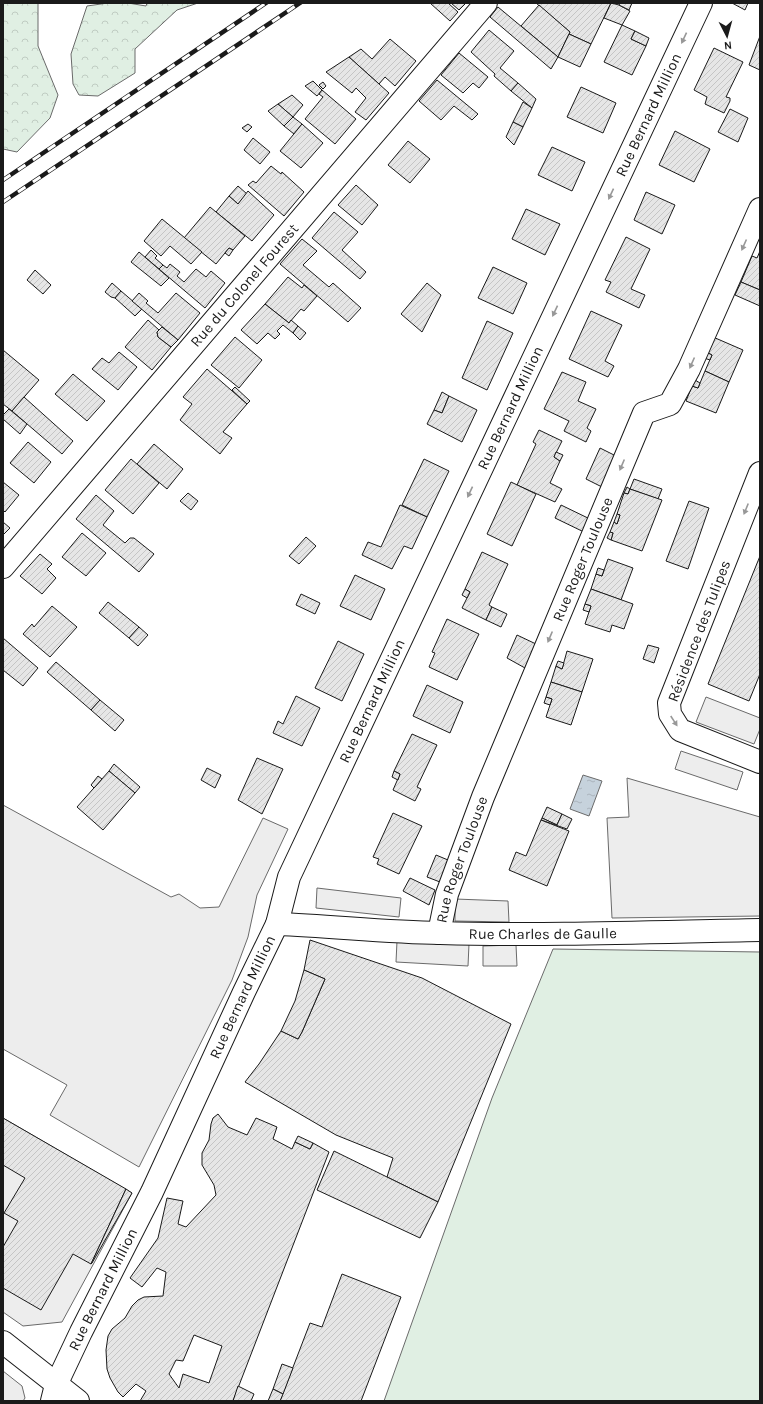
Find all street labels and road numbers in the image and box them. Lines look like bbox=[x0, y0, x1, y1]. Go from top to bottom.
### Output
street label: Rue Bernard Million bbox=[611, 50, 685, 179]
street label: Rue du Colonel Fourest bbox=[186, 220, 302, 351]
street label: Rue Bernard Million bbox=[473, 343, 547, 473]
street label: Rue Roger Toulouse bbox=[549, 495, 617, 624]
street label: Résidence des Tulipes bbox=[664, 558, 734, 704]
street label: Rue Bernard Million bbox=[335, 636, 409, 766]
street label: Rue Roger Toulouse bbox=[432, 794, 491, 924]
street label: Rue Charles de Gaulle bbox=[468, 924, 617, 943]
street label: Rue Bernard Million bbox=[206, 932, 279, 1062]
street label: Rue Bernard Million bbox=[65, 1225, 141, 1353]

